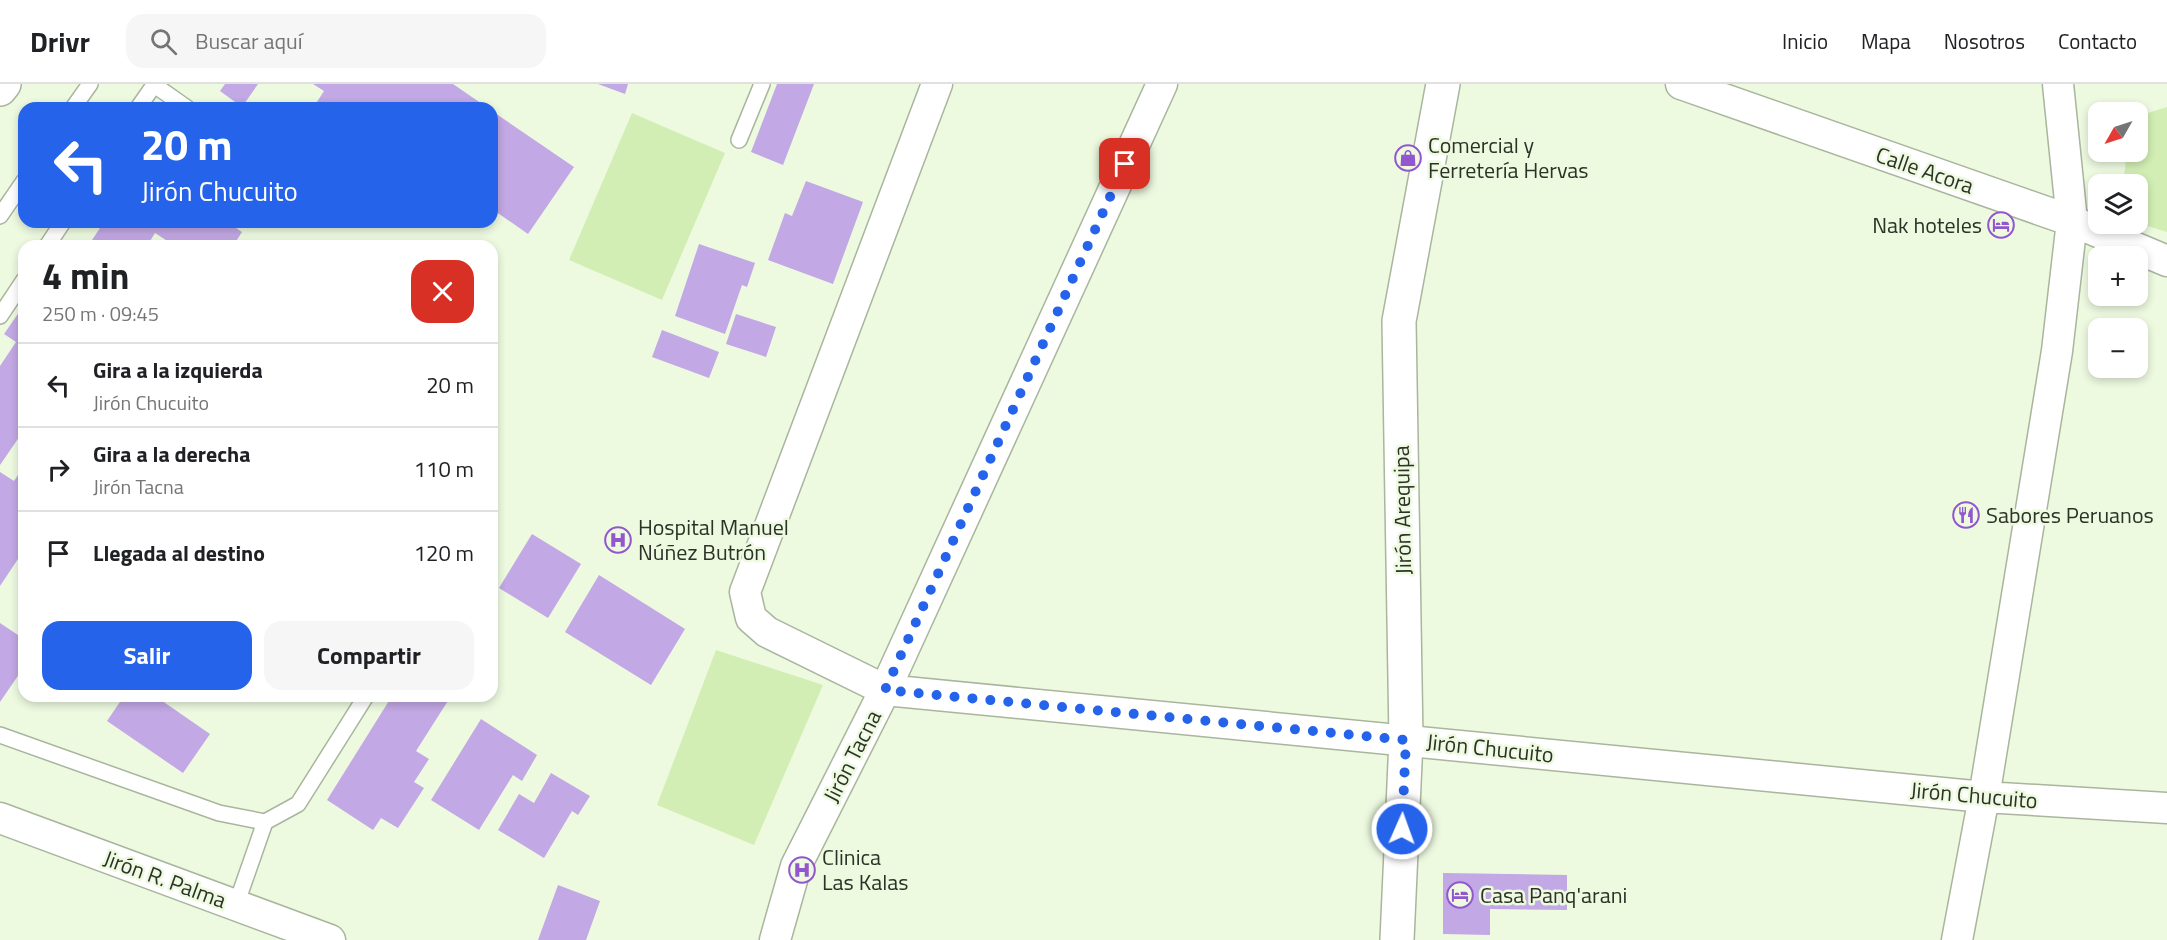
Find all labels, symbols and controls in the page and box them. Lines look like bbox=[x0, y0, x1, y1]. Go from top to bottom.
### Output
search box bbox=[126, 14, 546, 68]
text: Drivr bbox=[30, 20, 90, 63]
text: Buscar aquí bbox=[195, 24, 303, 58]
icon: search bbox=[147, 25, 180, 58]
text: Inicio bbox=[1782, 25, 1828, 57]
text: Mapa bbox=[1861, 25, 1911, 57]
text: Nosotros bbox=[1944, 25, 2025, 57]
text: Contacto bbox=[2058, 25, 2137, 57]
north arrow bbox=[2088, 102, 2148, 162]
map controls bbox=[2088, 102, 2148, 378]
text: 20 m bbox=[141, 112, 233, 176]
icon: left bbox=[42, 126, 120, 204]
place label: Comercial y Ferretería Hervas bbox=[1428, 128, 1589, 187]
street label: Calle Acora bbox=[1871, 137, 1979, 203]
pin bbox=[1099, 138, 1150, 189]
shop icon: Comercial y Ferretería Hervas bbox=[1393, 143, 1423, 173]
icon: arrive bbox=[1108, 147, 1141, 180]
text: Jirón Chucuito bbox=[141, 170, 298, 211]
button: layers bbox=[2088, 174, 2148, 234]
place label: Nak hoteles bbox=[1872, 208, 1982, 242]
hotel icon: Nak hoteles bbox=[1986, 210, 2016, 240]
button: + bbox=[2088, 246, 2148, 306]
text: 4 min bbox=[42, 248, 129, 303]
button: close bbox=[411, 260, 474, 323]
text: 250 m · 09:45 bbox=[42, 298, 159, 329]
button: − bbox=[2088, 318, 2148, 378]
text: Gira a la izquierda bbox=[93, 353, 263, 387]
text: 20 m bbox=[426, 368, 474, 402]
icon: left bbox=[42, 369, 75, 402]
text: Jirón Chucuito bbox=[93, 387, 209, 418]
text: Gira a la derecha bbox=[93, 437, 250, 471]
street label: Jirón Arequipa bbox=[1384, 445, 1420, 575]
text: 110 m bbox=[414, 452, 474, 486]
icon: right bbox=[42, 453, 75, 486]
text: Jirón Tacna bbox=[93, 471, 184, 502]
place label: Sabores Peruanos bbox=[1986, 498, 2154, 532]
restaurant icon: Sabores Peruanos bbox=[1951, 500, 1981, 530]
place label: Hospital Manuel Núñez Butrón bbox=[638, 510, 789, 569]
hospital icon: Hospital Manuel Núñez Butrón bbox=[603, 525, 633, 555]
text: Llegada al destino bbox=[93, 536, 265, 570]
text: 120 m bbox=[414, 536, 474, 570]
icon: arrive bbox=[42, 537, 75, 570]
button: Salir bbox=[42, 621, 252, 690]
button: Compartir bbox=[264, 621, 474, 690]
street label: Jirón Tacna bbox=[814, 704, 890, 808]
street label: Jirón Chucuito bbox=[1425, 724, 1555, 772]
street label: Jirón Chucuito bbox=[1909, 772, 2039, 818]
position arrow bbox=[1370, 797, 1434, 861]
place label: Clinica Las Kalas bbox=[822, 840, 909, 899]
street label: Jirón R. Palma bbox=[99, 841, 231, 917]
hospital icon: Clinica Las Kalas bbox=[787, 855, 817, 885]
place label: Casa Panq'arani bbox=[1480, 878, 1627, 912]
hotel icon: Casa Panq'arani bbox=[1445, 880, 1475, 910]

